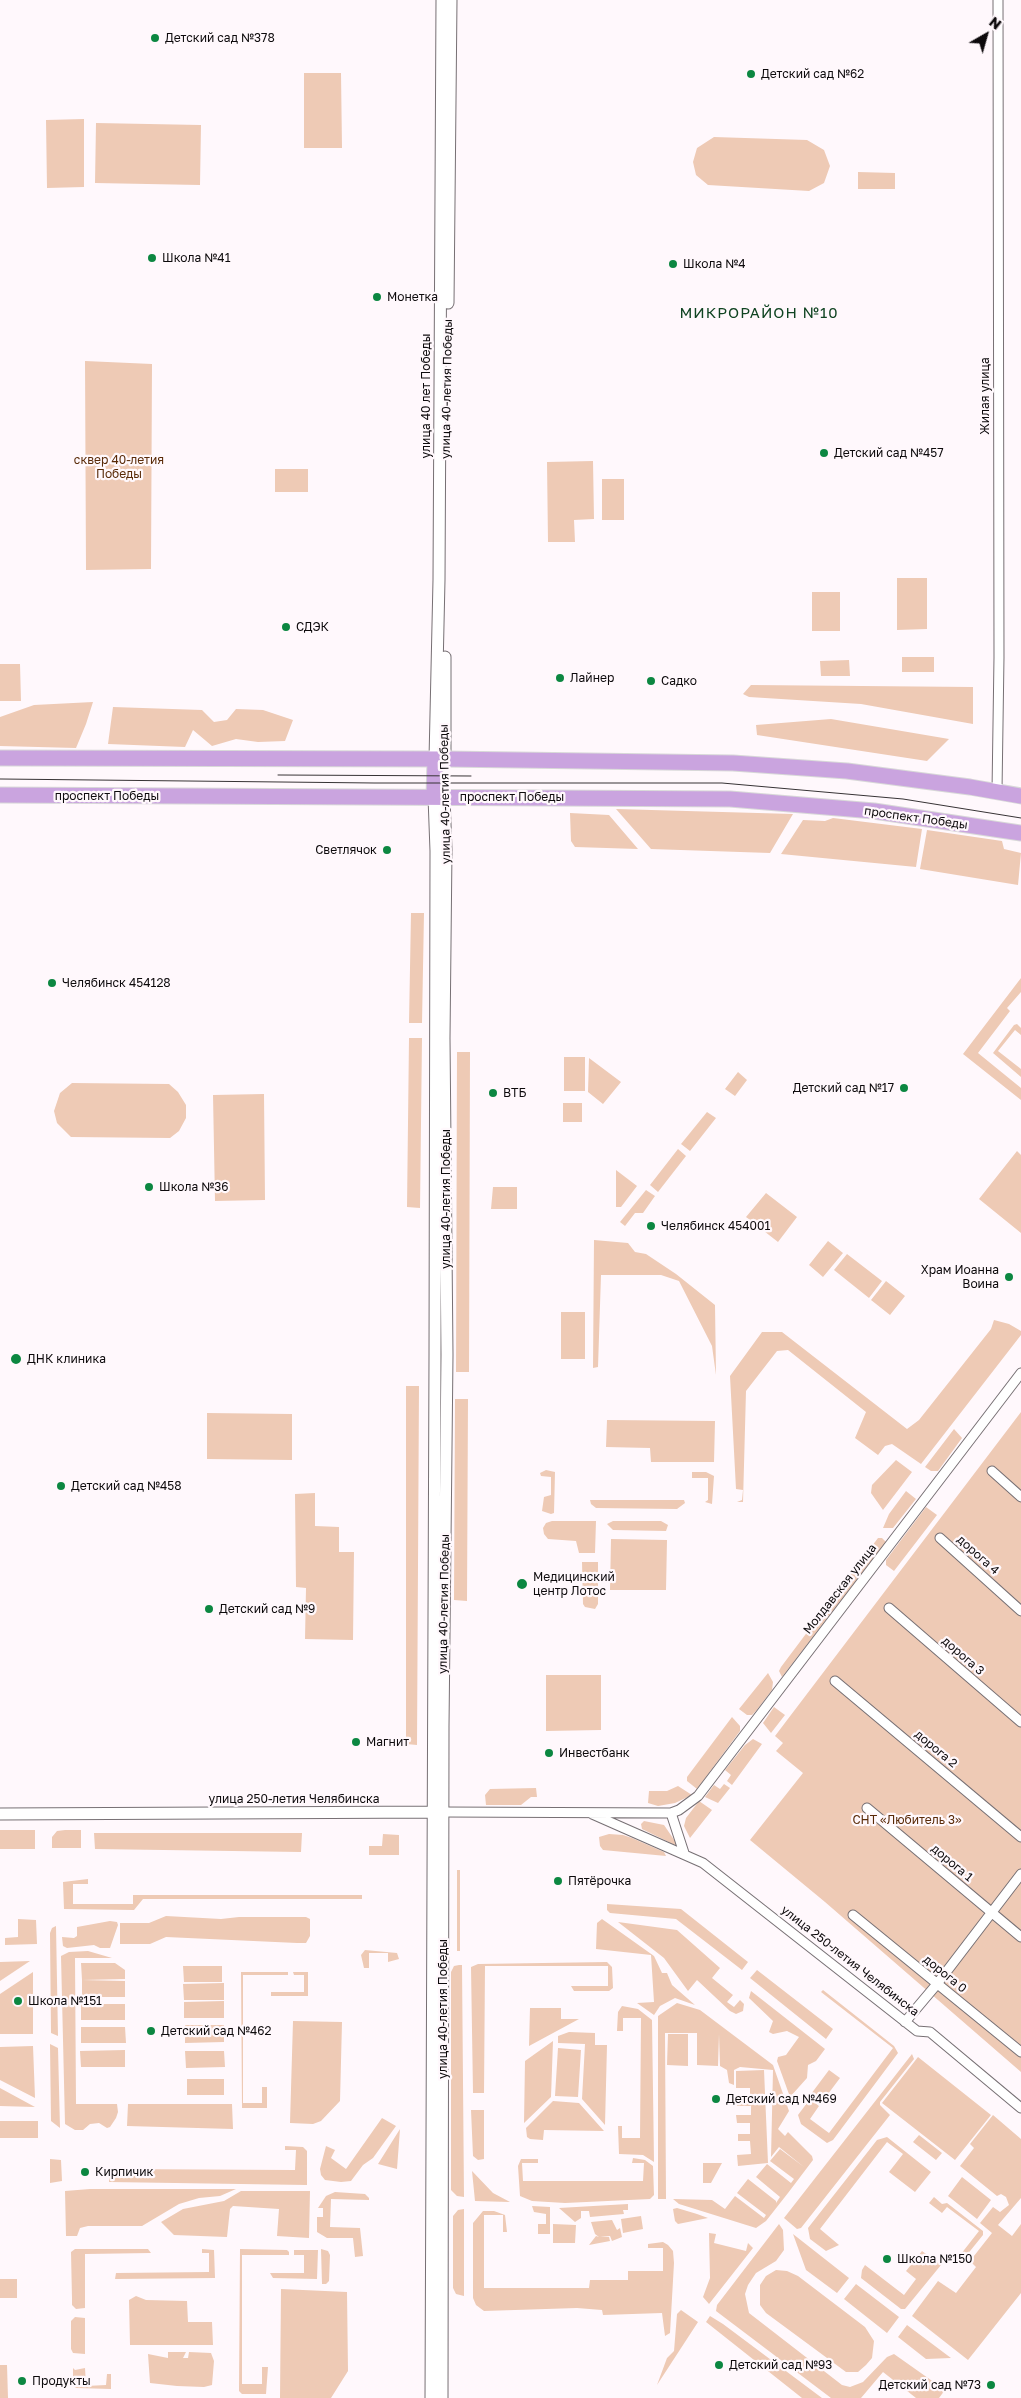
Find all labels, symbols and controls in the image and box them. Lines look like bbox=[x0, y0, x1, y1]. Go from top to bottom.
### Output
north arrow bbox=[961, 10, 1011, 60]
text: N bbox=[986, 13, 1005, 33]
place label: Детский сад №378 bbox=[165, 31, 275, 45]
marker: Детский сад №378 bbox=[149, 32, 161, 44]
place label: Детский сад №62 bbox=[761, 67, 864, 81]
marker: Детский сад №62 bbox=[745, 68, 757, 80]
place label: Школа №41 bbox=[162, 251, 230, 265]
marker: Школа №41 bbox=[146, 252, 158, 264]
place label: Школа №4 bbox=[683, 257, 746, 271]
marker: Школа №4 bbox=[667, 258, 679, 270]
place label: Монетка bbox=[387, 290, 438, 304]
marker: Монетка bbox=[371, 291, 383, 303]
district label: МИКРОРАЙОН №10 bbox=[678, 304, 840, 322]
street label: улица 40-летия Победы bbox=[439, 319, 455, 459]
street label: улица 40 лет Победы bbox=[419, 334, 433, 458]
street label: Жилая улица bbox=[978, 357, 992, 435]
place label: Детский сад №457 bbox=[834, 446, 944, 460]
marker: Детский сад №457 bbox=[818, 447, 830, 459]
park label: сквер 40-летия Победы bbox=[74, 453, 164, 481]
place label: СДЭК bbox=[296, 620, 329, 634]
marker: СДЭК bbox=[280, 621, 292, 633]
place label: Лайнер bbox=[570, 671, 614, 685]
marker: Лайнер bbox=[554, 672, 566, 684]
place label: Садко bbox=[661, 674, 697, 688]
marker: Садко bbox=[645, 675, 657, 687]
street label: улица 40-летия Победы bbox=[437, 724, 453, 864]
street label: проспект Победы bbox=[55, 789, 159, 803]
street label: проспект Победы bbox=[460, 790, 564, 804]
street label: проспект Победы bbox=[863, 804, 969, 832]
place label: Светлячок bbox=[315, 843, 377, 857]
marker: Светлячок bbox=[381, 844, 393, 856]
place label: Челябинск 454128 bbox=[62, 976, 171, 990]
marker: Челябинск 454128 bbox=[46, 977, 58, 989]
place label: Детский сад №17 bbox=[793, 1081, 894, 1095]
marker: Детский сад №17 bbox=[898, 1082, 910, 1094]
place label: ВТБ bbox=[503, 1086, 526, 1100]
marker: ВТБ bbox=[487, 1087, 499, 1099]
street label: улица 40-летия Победы bbox=[439, 1129, 453, 1269]
place label: Школа №36 bbox=[159, 1180, 229, 1194]
marker: Школа №36 bbox=[143, 1181, 155, 1193]
place label: Челябинск 454001 bbox=[661, 1219, 770, 1233]
marker: Челябинск 454001 bbox=[645, 1220, 657, 1232]
place label: Храм Иоанна Воина bbox=[921, 1263, 999, 1291]
marker: Храм Иоанна Воина bbox=[1003, 1271, 1015, 1283]
marker: ДНК клиника bbox=[9, 1352, 23, 1366]
place label: ДНК клиника bbox=[27, 1352, 106, 1366]
place label: Детский сад №458 bbox=[71, 1479, 182, 1493]
marker: Детский сад №458 bbox=[55, 1480, 67, 1492]
street label: дорога 4 bbox=[954, 1532, 1002, 1578]
street label: улица 40-летия Победы bbox=[436, 1534, 452, 1674]
street label: Молдавская улица bbox=[800, 1541, 880, 1637]
place label: Медицинский центр Лотос bbox=[533, 1570, 615, 1598]
marker: Медицинский центр Лотос bbox=[515, 1577, 529, 1591]
place label: Детский сад №9 bbox=[219, 1602, 315, 1616]
marker: Детский сад №9 bbox=[203, 1603, 215, 1615]
street label: дорога 3 bbox=[939, 1634, 987, 1678]
street label: дорога 2 bbox=[912, 1727, 960, 1771]
place label: Магнит bbox=[366, 1735, 409, 1749]
marker: Магнит bbox=[350, 1736, 362, 1748]
place label: Инвестбанк bbox=[559, 1746, 630, 1760]
marker: Инвестбанк bbox=[543, 1747, 555, 1759]
street label: улица 250-летия Челябинска bbox=[208, 1792, 380, 1806]
park label: СНТ «Любитель 3» bbox=[852, 1813, 962, 1827]
street label: дорога 1 bbox=[928, 1841, 976, 1885]
place label: Пятёрочка bbox=[568, 1874, 631, 1888]
marker: Пятёрочка bbox=[552, 1875, 564, 1887]
street label: улица 250-летия Челябинска bbox=[778, 1903, 922, 2019]
street label: улица 40-летия Победы bbox=[436, 1939, 450, 2079]
street label: дорога 0 bbox=[920, 1952, 970, 1996]
place label: Школа №151 bbox=[28, 1994, 102, 2008]
marker: Школа №151 bbox=[12, 1995, 24, 2007]
place label: Детский сад №462 bbox=[161, 2024, 272, 2038]
marker: Детский сад №462 bbox=[145, 2025, 157, 2037]
place label: Детский сад №469 bbox=[726, 2092, 837, 2106]
marker: Детский сад №469 bbox=[710, 2093, 722, 2105]
place label: Кирпичик bbox=[95, 2165, 153, 2179]
marker: Кирпичик bbox=[79, 2166, 91, 2178]
place label: Школа №150 bbox=[897, 2252, 973, 2266]
marker: Школа №150 bbox=[881, 2253, 893, 2265]
place label: Детский сад №93 bbox=[729, 2358, 832, 2372]
marker: Детский сад №93 bbox=[713, 2359, 725, 2371]
place label: Продукты bbox=[32, 2374, 91, 2388]
marker: Продукты bbox=[16, 2375, 28, 2387]
place label: Детский сад №73 bbox=[879, 2378, 981, 2392]
marker: Детский сад №73 bbox=[985, 2379, 997, 2391]

